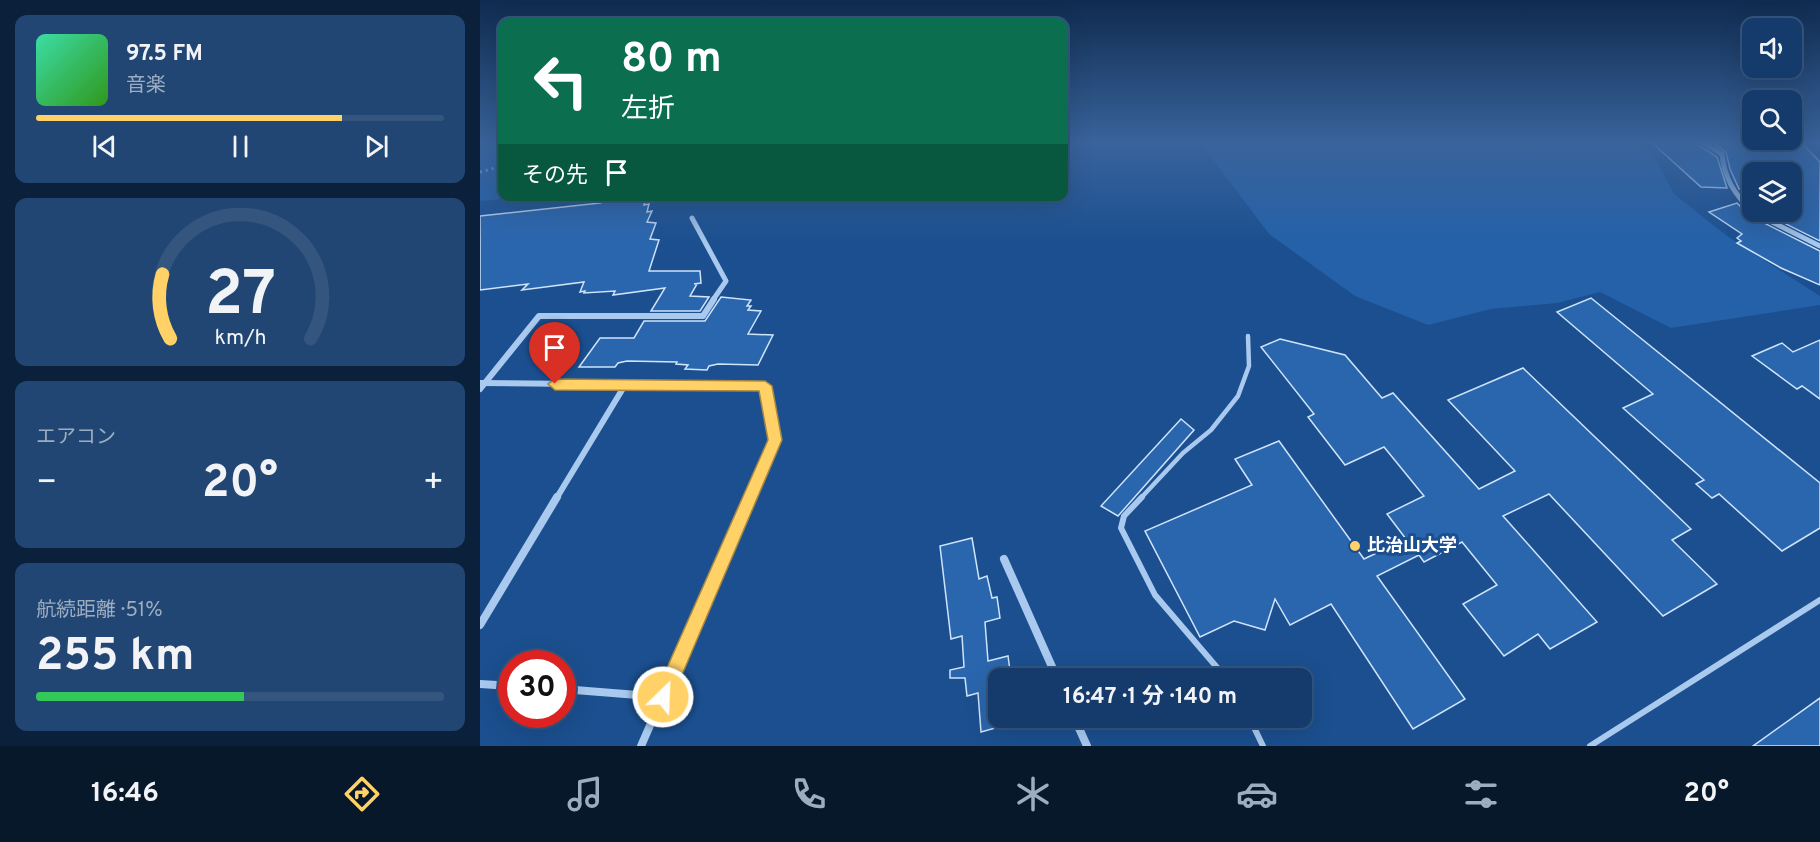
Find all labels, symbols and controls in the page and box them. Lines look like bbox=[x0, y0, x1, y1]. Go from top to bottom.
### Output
map controls bbox=[1742, 18, 1802, 222]
button: sound bbox=[1742, 18, 1802, 78]
text: 80 m bbox=[621, 34, 722, 87]
text: 97.5 FM bbox=[126, 41, 203, 68]
icon: left bbox=[522, 42, 600, 120]
text: 音楽 bbox=[126, 73, 166, 99]
button: search bbox=[1742, 90, 1802, 150]
text: 左折 bbox=[621, 93, 675, 127]
icon: previous bbox=[88, 130, 121, 163]
icon: pause bbox=[224, 130, 257, 163]
icon: next bbox=[360, 130, 393, 163]
icon: arrive bbox=[600, 156, 633, 189]
button: layers bbox=[1742, 162, 1802, 222]
text: その先 bbox=[522, 163, 588, 190]
text: 27 bbox=[204, 258, 276, 337]
pin bbox=[529, 322, 580, 384]
text: km/h bbox=[214, 325, 266, 352]
icon: arrive bbox=[538, 331, 571, 364]
text: エアコン bbox=[36, 425, 116, 451]
text: 20° bbox=[202, 456, 278, 513]
text: − bbox=[36, 463, 57, 505]
text: + bbox=[423, 463, 444, 505]
place label: 比治山大学 bbox=[1367, 535, 1457, 558]
marker: 比治山大学 bbox=[1348, 539, 1362, 553]
text: 航続距離 · 51% bbox=[36, 598, 163, 624]
text: 255 km bbox=[36, 629, 194, 686]
speed limit sign: 30 bbox=[498, 650, 576, 728]
position arrow bbox=[631, 665, 695, 729]
text: 16:47 · 1 分 · 140 m bbox=[1063, 684, 1237, 711]
icon: directions bbox=[341, 773, 383, 815]
icon: music bbox=[564, 773, 606, 815]
icon: phone bbox=[788, 773, 830, 815]
icon: climate bbox=[1012, 773, 1054, 815]
icon: car bbox=[1236, 773, 1278, 815]
icon: filters bbox=[1460, 773, 1502, 815]
text: 16:46 bbox=[91, 777, 159, 811]
text: 20° bbox=[1684, 777, 1729, 811]

